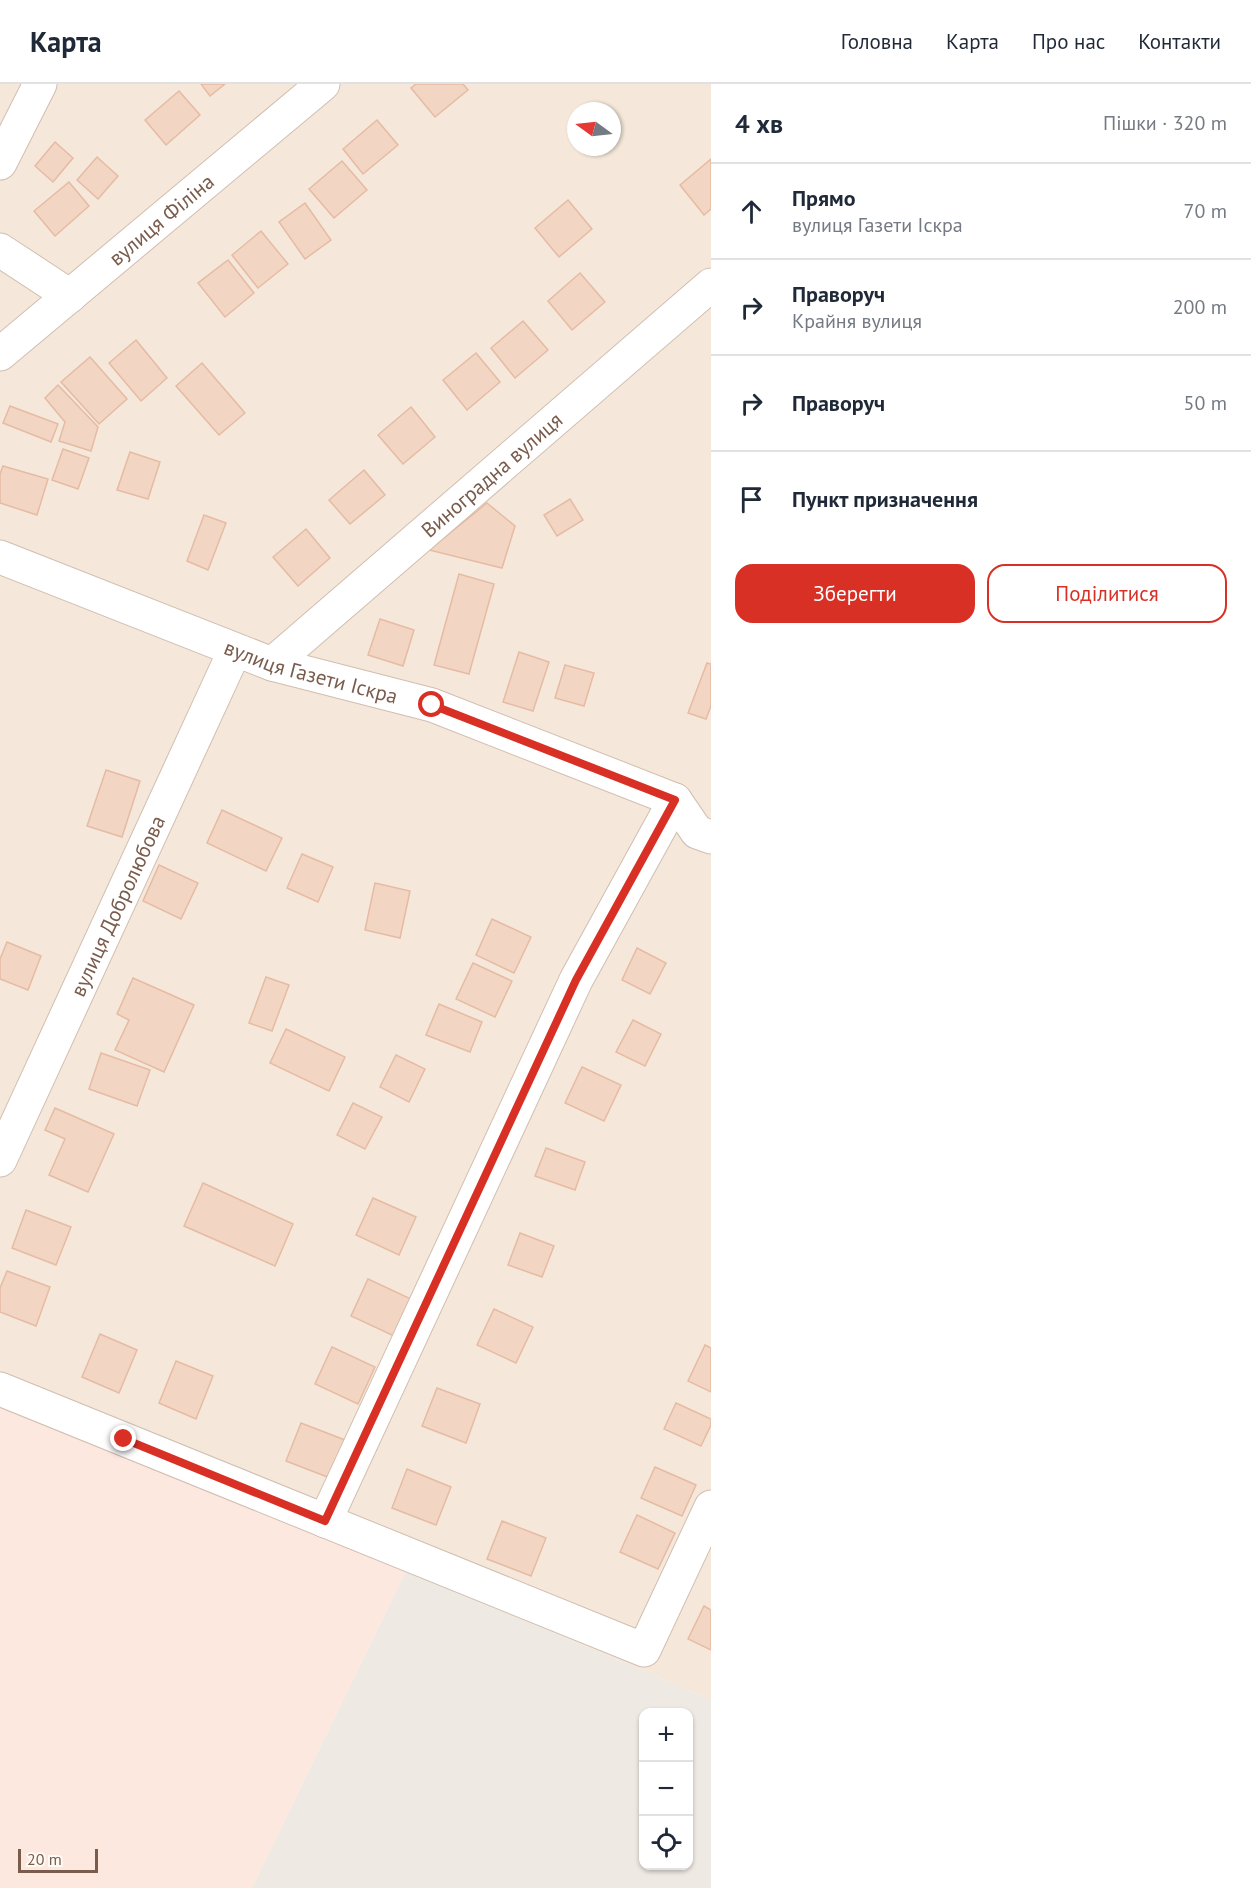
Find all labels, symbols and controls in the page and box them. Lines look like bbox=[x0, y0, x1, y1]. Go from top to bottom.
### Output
text: Карта bbox=[30, 23, 102, 60]
text: Головна bbox=[841, 28, 913, 55]
text: Карта bbox=[946, 28, 999, 55]
text: Про нас bbox=[1032, 28, 1105, 55]
text: Контакти bbox=[1138, 28, 1221, 55]
north arrow bbox=[567, 102, 621, 156]
text: 4 хв bbox=[735, 107, 783, 140]
text: Пішки · 320 m bbox=[1103, 110, 1227, 136]
street label: вулиця Філіна bbox=[103, 168, 219, 271]
text: Прямо bbox=[792, 184, 855, 212]
icon: ahead bbox=[735, 195, 768, 228]
text: 70 m bbox=[1184, 198, 1227, 224]
text: вулиця Газети Іскра bbox=[792, 212, 963, 238]
text: Праворуч bbox=[792, 280, 885, 308]
icon: right bbox=[735, 291, 768, 324]
text: 200 m bbox=[1173, 294, 1227, 320]
text: Крайня вулиця bbox=[792, 308, 922, 334]
icon: right bbox=[735, 387, 768, 420]
text: Праворуч bbox=[792, 389, 885, 417]
text: 50 m bbox=[1184, 390, 1227, 416]
street label: Виноградна вулиця bbox=[415, 406, 568, 543]
icon: arrive bbox=[735, 483, 768, 516]
text: Пункт призначення bbox=[792, 485, 978, 513]
button: Зберегти bbox=[735, 564, 975, 623]
button: Поділитися bbox=[987, 564, 1227, 623]
street label: вулиця Газети Іскра bbox=[221, 633, 401, 709]
route start bbox=[418, 691, 444, 717]
street label: вулиця Добролюбова bbox=[64, 811, 171, 1001]
route end bbox=[110, 1425, 136, 1451]
map controls bbox=[639, 1708, 693, 1870]
button: + bbox=[639, 1708, 693, 1762]
button: − bbox=[639, 1762, 693, 1816]
button: locate bbox=[639, 1816, 693, 1870]
scale bar bbox=[18, 1846, 98, 1874]
text: 20 m bbox=[27, 1849, 62, 1869]

